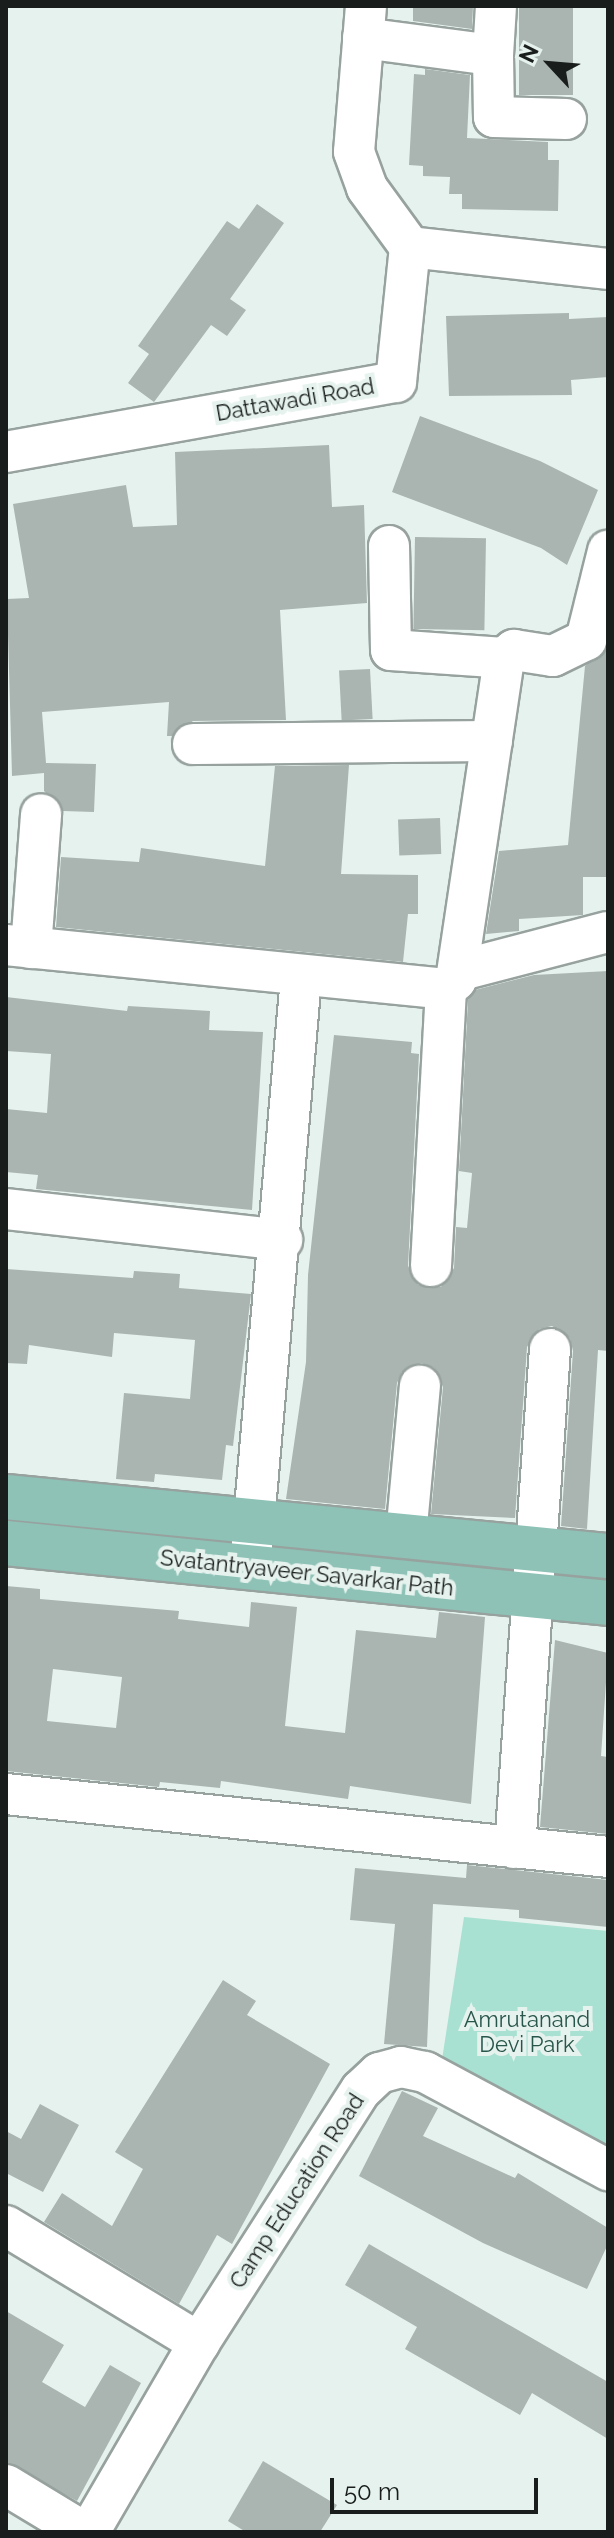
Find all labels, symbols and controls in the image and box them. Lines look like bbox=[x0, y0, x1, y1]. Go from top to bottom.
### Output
north arrow bbox=[510, 24, 590, 104]
text: N bbox=[513, 40, 544, 67]
street label: Dattawadi Road bbox=[214, 373, 376, 427]
street label: Svatantryaveer Savarkar Path bbox=[158, 1544, 456, 1602]
park label: Amrutanand Devi Park bbox=[464, 2006, 590, 2058]
street label: Camp Education Road bbox=[224, 2089, 370, 2293]
scale bar bbox=[334, 2462, 542, 2512]
text: 50 m bbox=[344, 2477, 400, 2506]

